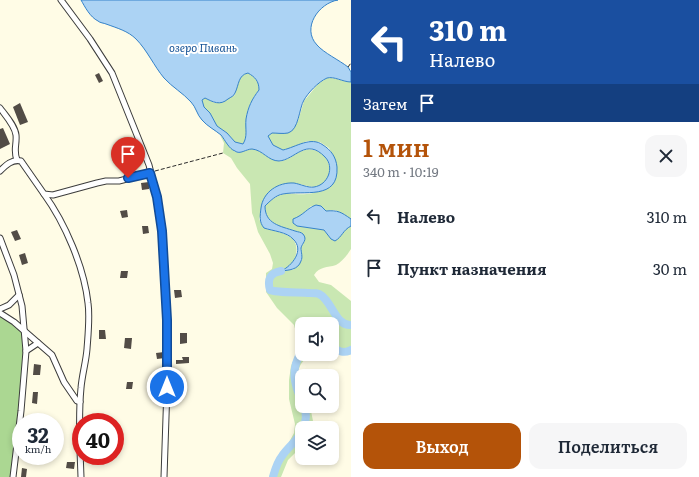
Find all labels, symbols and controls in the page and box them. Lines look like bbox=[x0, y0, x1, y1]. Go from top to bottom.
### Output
text: 310 m bbox=[429, 8, 507, 50]
icon: left bbox=[363, 16, 415, 68]
water label: озеро Пивань bbox=[169, 39, 237, 55]
text: Налево bbox=[429, 46, 495, 73]
text: Затем bbox=[363, 92, 408, 115]
icon: arrive bbox=[416, 92, 438, 114]
text: 1 мин bbox=[363, 129, 430, 164]
button: close bbox=[645, 135, 687, 177]
pin bbox=[111, 137, 145, 178]
icon: arrive bbox=[117, 143, 139, 165]
text: 340 m · 10:19 bbox=[363, 162, 439, 181]
icon: left bbox=[363, 205, 385, 227]
text: Налево bbox=[397, 205, 455, 228]
text: 310 m bbox=[647, 205, 687, 228]
icon: arrive bbox=[363, 257, 385, 279]
text: Пункт назначения bbox=[397, 257, 547, 280]
text: 30 m bbox=[653, 257, 687, 280]
map controls bbox=[295, 317, 339, 465]
button: sound bbox=[295, 317, 339, 361]
position arrow bbox=[146, 366, 188, 408]
button: search bbox=[295, 369, 339, 413]
speed limit sign: 40 bbox=[72, 413, 124, 465]
text: 32 bbox=[27, 419, 49, 449]
button: layers bbox=[295, 421, 339, 465]
button: Выход bbox=[363, 423, 521, 469]
button: Поделиться bbox=[529, 423, 687, 469]
text: km/h bbox=[25, 441, 51, 456]

